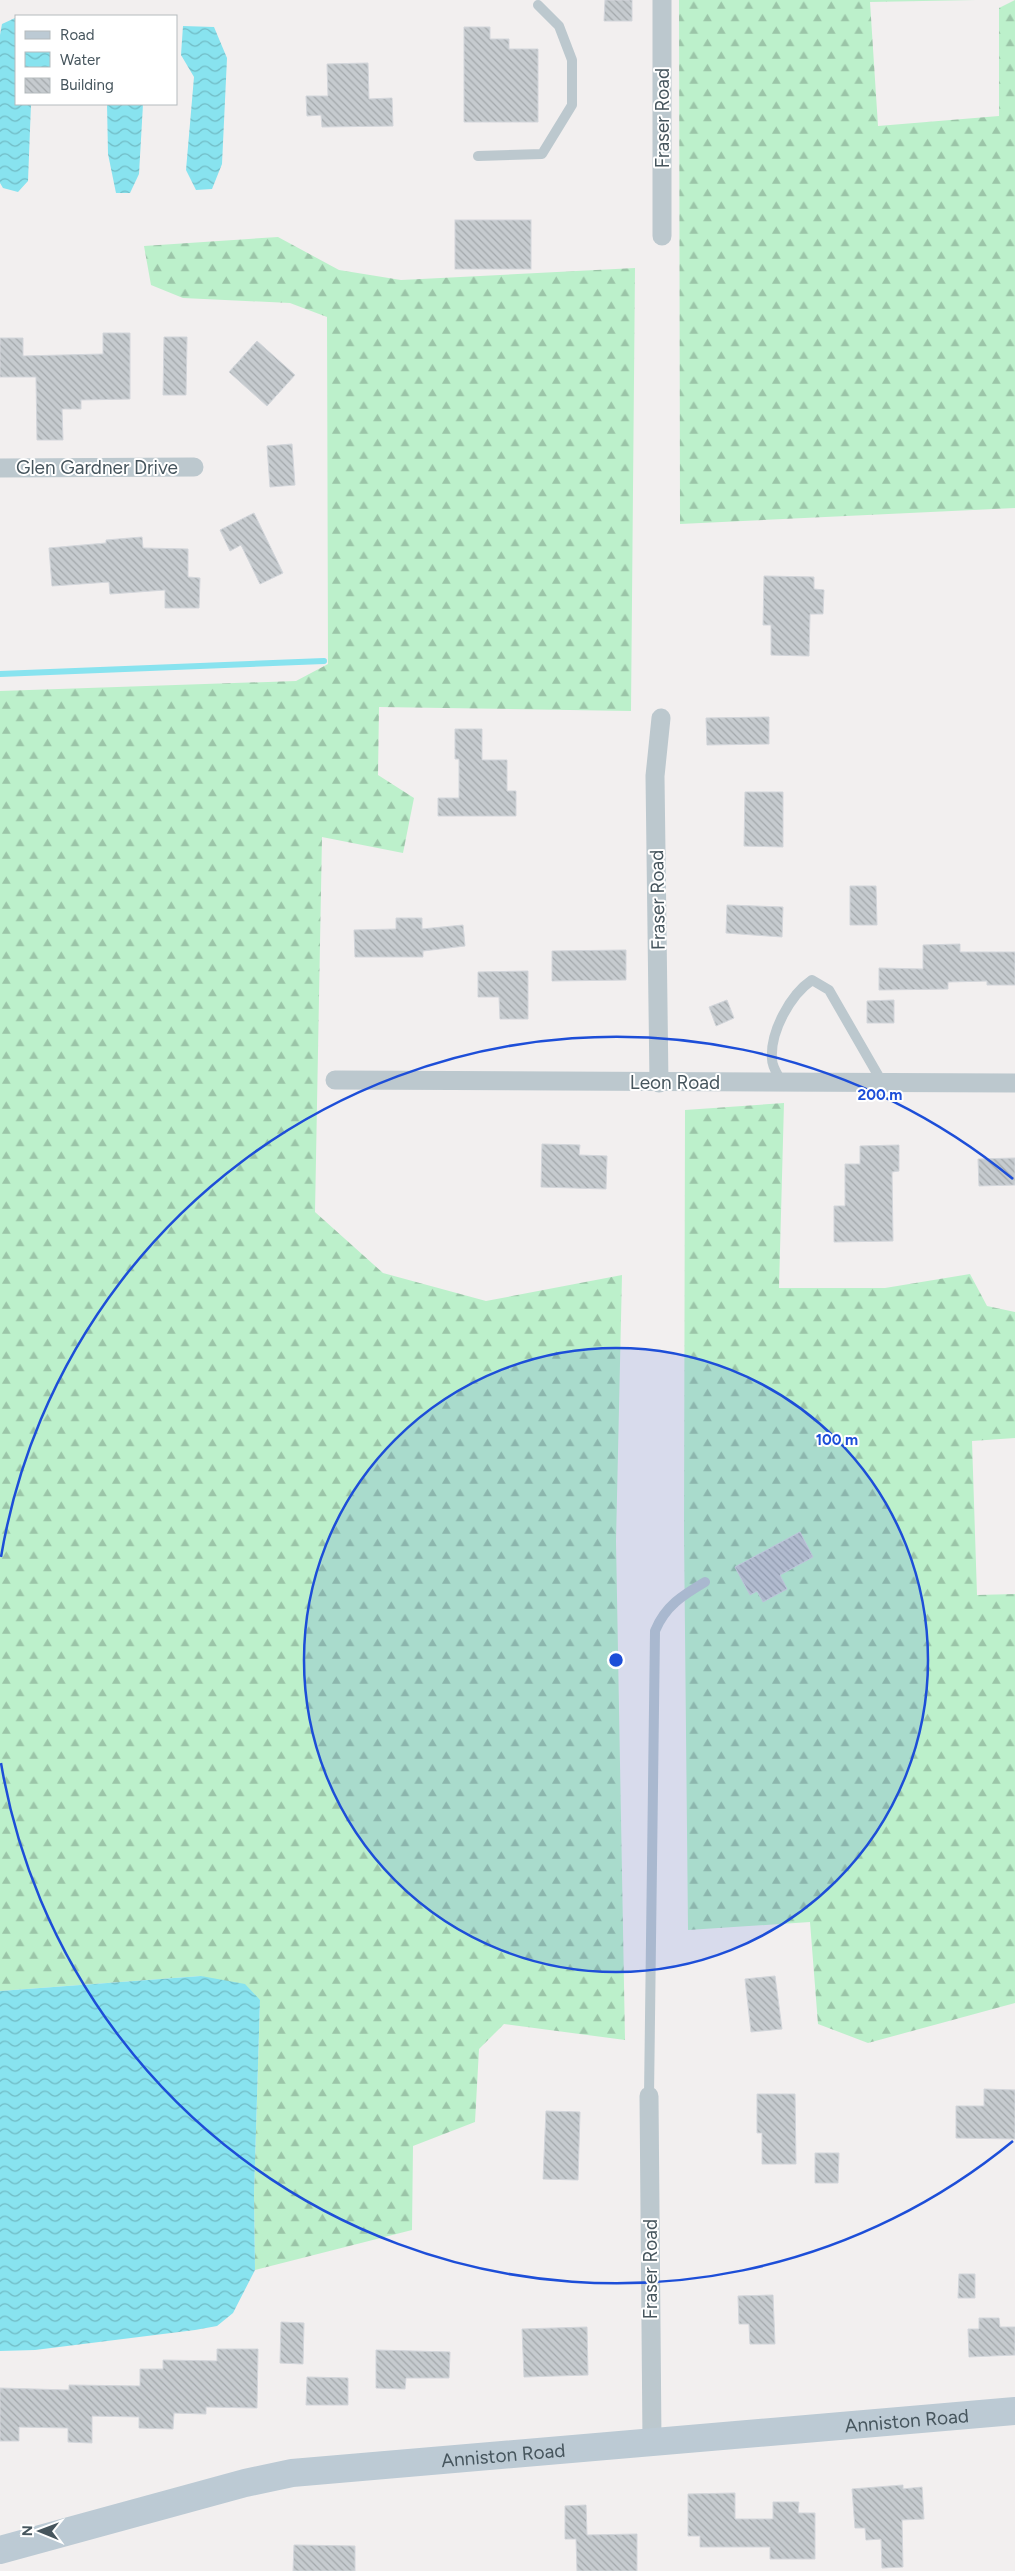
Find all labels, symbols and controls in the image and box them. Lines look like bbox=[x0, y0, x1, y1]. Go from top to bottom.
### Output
legend bbox=[15, 15, 178, 105]
text: Road bbox=[60, 26, 95, 44]
text: Water bbox=[60, 51, 100, 69]
street label: Fraser Road bbox=[651, 68, 674, 168]
text: Building bbox=[60, 76, 114, 94]
street label: Glen Gardner Drive bbox=[16, 456, 178, 479]
street label: Fraser Road bbox=[645, 850, 670, 950]
street label: Leon Road bbox=[630, 1071, 720, 1094]
text: 200 m bbox=[858, 1086, 902, 1104]
text: 100 m bbox=[816, 1431, 858, 1449]
centre of rings bbox=[607, 1651, 625, 1669]
street label: Fraser Road bbox=[639, 2219, 662, 2319]
street label: Anniston Road bbox=[844, 2404, 970, 2438]
street label: Anniston Road bbox=[440, 2439, 566, 2472]
north arrow bbox=[15, 2506, 65, 2556]
text: N bbox=[19, 2525, 36, 2536]

